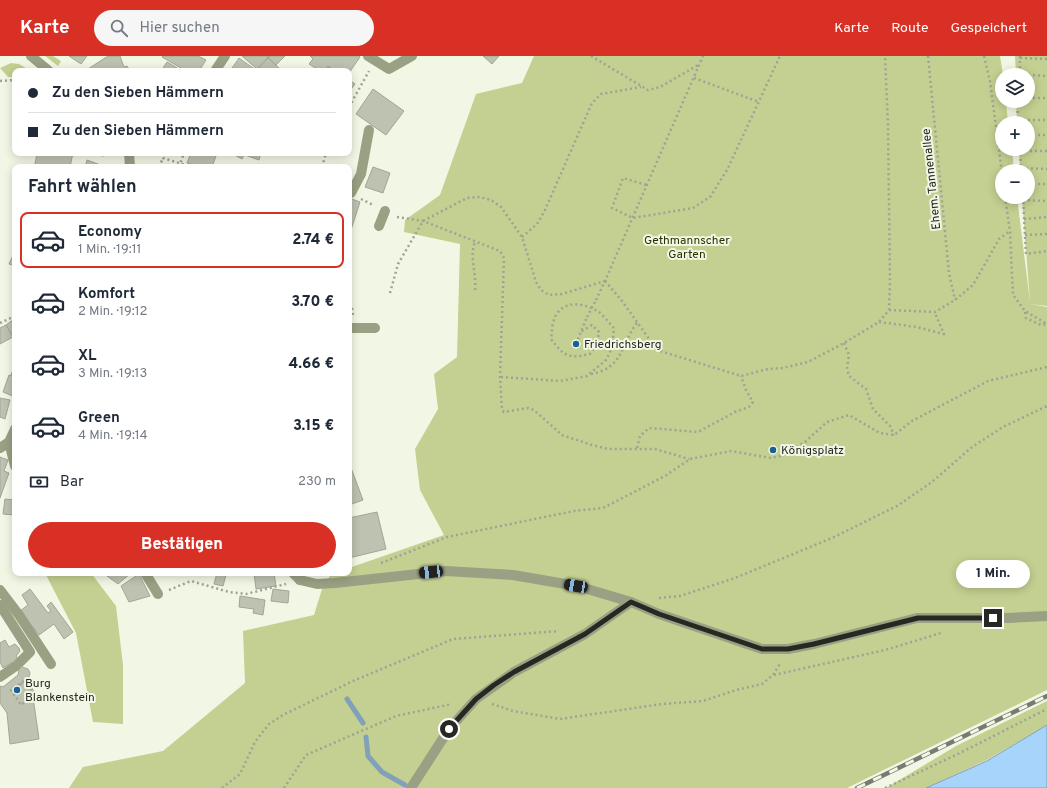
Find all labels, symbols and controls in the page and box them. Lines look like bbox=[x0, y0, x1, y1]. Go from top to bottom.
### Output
search box bbox=[94, 10, 374, 46]
text: Karte bbox=[20, 16, 70, 40]
icon: search bbox=[108, 17, 130, 39]
text: Hier suchen bbox=[140, 19, 220, 38]
text: Karte bbox=[834, 20, 869, 37]
text: Route bbox=[891, 20, 928, 37]
text: Gespeichert bbox=[950, 20, 1027, 37]
map controls bbox=[995, 68, 1035, 204]
button: layers bbox=[995, 68, 1035, 108]
text: Zu den Sieben Hämmern bbox=[52, 84, 224, 103]
button: + bbox=[995, 116, 1035, 156]
text: Zu den Sieben Hämmern bbox=[52, 122, 224, 141]
street label: Ehem. Tannenallee bbox=[919, 128, 945, 230]
button: − bbox=[995, 164, 1035, 204]
text: Fahrt wählen bbox=[28, 176, 137, 199]
icon: car bbox=[30, 222, 66, 258]
text: Economy bbox=[78, 223, 142, 242]
text: 2.74 € bbox=[292, 231, 334, 250]
park label: Gethmannscher Garten bbox=[644, 233, 730, 263]
text: 1 Min. · 19:11 bbox=[78, 242, 141, 258]
icon: car bbox=[30, 284, 66, 320]
text: Komfort bbox=[78, 285, 135, 304]
text: 3.70 € bbox=[291, 293, 334, 312]
text: 2 Min. · 19:12 bbox=[78, 304, 148, 320]
place label: Friedrichsberg bbox=[584, 337, 662, 353]
marker: Friedrichsberg bbox=[571, 339, 581, 349]
icon: car bbox=[30, 346, 66, 382]
text: XL bbox=[78, 347, 96, 366]
text: 4.66 € bbox=[289, 355, 334, 374]
text: 3 Min. · 19:13 bbox=[78, 366, 147, 382]
icon: car bbox=[30, 408, 66, 444]
text: Green bbox=[78, 409, 120, 428]
text: 3.15 € bbox=[293, 417, 334, 436]
text: 4 Min. · 19:14 bbox=[78, 428, 148, 444]
place label: Königsplatz bbox=[781, 443, 844, 459]
marker: Königsplatz bbox=[768, 445, 778, 455]
icon: cash bbox=[28, 471, 50, 493]
text: Bar bbox=[60, 473, 84, 492]
text: 230 m bbox=[298, 474, 336, 490]
button: Bestätigen bbox=[28, 522, 336, 568]
callout: 1 Min. bbox=[956, 560, 1030, 588]
car bbox=[418, 565, 444, 579]
text: 1 Min. bbox=[976, 566, 1010, 582]
car bbox=[563, 578, 589, 594]
route end bbox=[984, 609, 1002, 627]
place label: Burg Blankenstein bbox=[25, 676, 95, 706]
marker: Burg Blankenstein bbox=[12, 685, 22, 695]
route start bbox=[440, 720, 458, 738]

